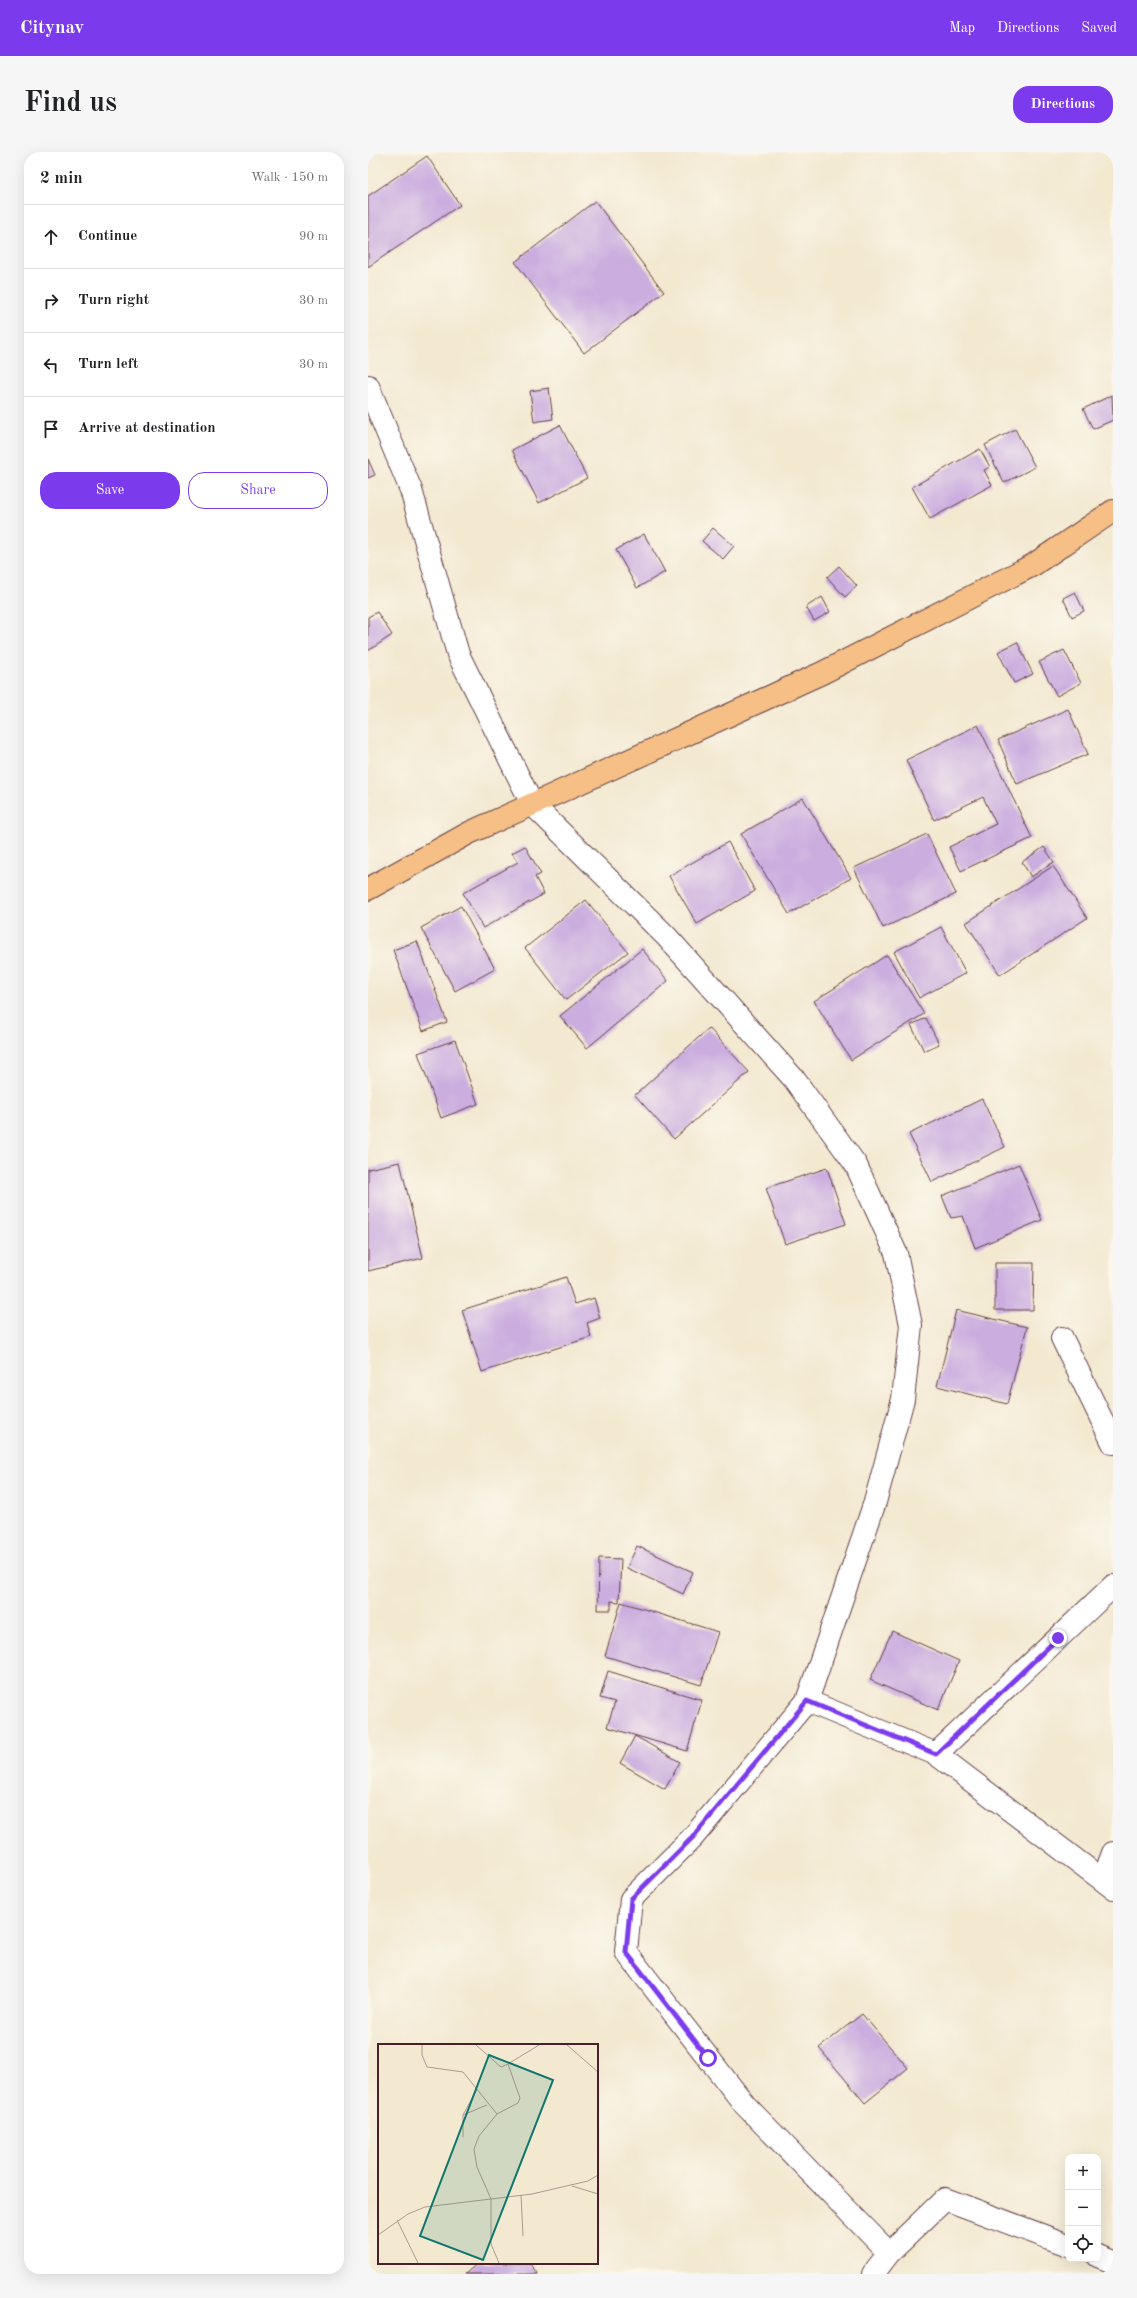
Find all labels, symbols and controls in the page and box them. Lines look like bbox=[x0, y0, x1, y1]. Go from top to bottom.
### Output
text: Citynav bbox=[20, 19, 84, 38]
text: Map bbox=[949, 21, 975, 35]
text: Directions bbox=[997, 21, 1059, 35]
text: Saved bbox=[1081, 21, 1117, 35]
button: Directions bbox=[1013, 86, 1113, 123]
text: Find us bbox=[24, 90, 117, 118]
text: 2 min bbox=[40, 170, 83, 187]
text: Walk · 150 m bbox=[251, 171, 328, 184]
icon: ahead bbox=[40, 226, 62, 248]
text: Continue bbox=[78, 229, 137, 244]
text: 90 m bbox=[299, 230, 328, 243]
icon: right bbox=[40, 290, 62, 312]
text: Turn right bbox=[78, 293, 149, 308]
text: 30 m bbox=[299, 294, 328, 307]
icon: left bbox=[40, 354, 62, 376]
text: Turn left bbox=[78, 357, 138, 372]
text: 30 m bbox=[299, 358, 328, 371]
icon: arrive bbox=[40, 418, 62, 440]
text: Arrive at destination bbox=[78, 421, 216, 436]
button: Save bbox=[40, 472, 180, 509]
button: Share bbox=[188, 472, 328, 509]
route end bbox=[1049, 1629, 1067, 1647]
inset map bbox=[378, 2044, 598, 2264]
route start bbox=[699, 2049, 717, 2067]
map controls bbox=[1065, 2154, 1101, 2262]
button: + bbox=[1065, 2154, 1101, 2190]
button: − bbox=[1065, 2190, 1101, 2226]
button: locate bbox=[1065, 2226, 1101, 2262]

